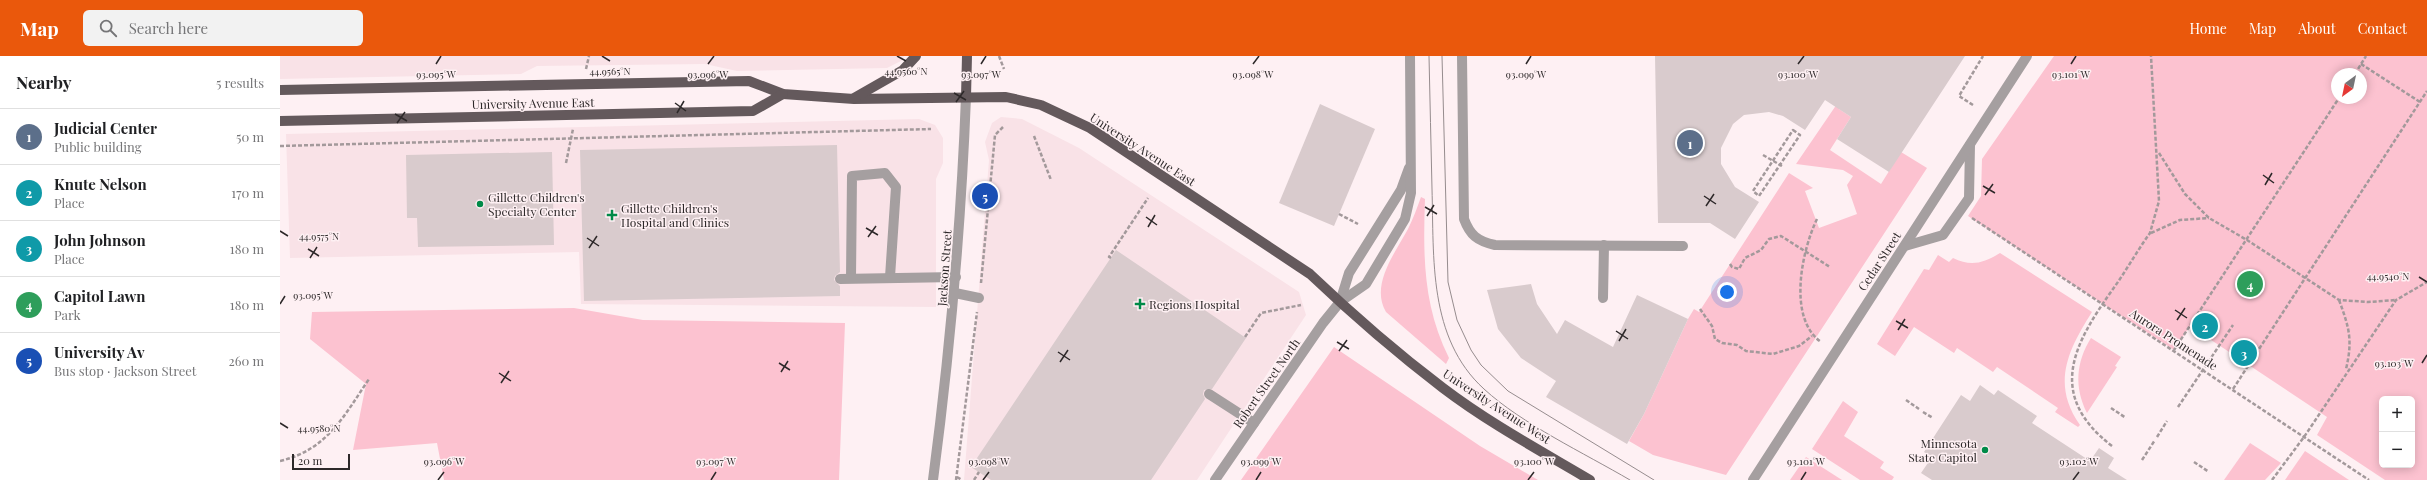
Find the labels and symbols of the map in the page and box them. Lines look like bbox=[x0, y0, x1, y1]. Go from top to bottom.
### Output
text: 44.9565°N bbox=[589, 64, 631, 78]
text: 44.9560°N bbox=[885, 64, 927, 78]
text: 93.095°W bbox=[416, 67, 457, 81]
text: 93.096°W bbox=[688, 67, 729, 81]
text: 93.097°W bbox=[961, 67, 1002, 81]
text: 93.098°W bbox=[1233, 67, 1274, 81]
text: 93.099°W bbox=[1506, 67, 1547, 81]
text: 93.100°W bbox=[1778, 67, 1819, 81]
text: 93.101°W bbox=[2052, 67, 2091, 81]
north arrow bbox=[2331, 68, 2367, 104]
street label: University Avenue East bbox=[471, 94, 595, 112]
street label: University Avenue East bbox=[1087, 109, 1199, 190]
pin: 1 bbox=[1677, 128, 1703, 158]
pin: 5 bbox=[972, 181, 998, 211]
place label: Gillette Children's Specialty Center bbox=[488, 189, 585, 219]
marker: Gillette Children's Specialty Center bbox=[475, 199, 485, 209]
place label: Gillette Children's Hospital and Clinics bbox=[621, 200, 729, 230]
marker: Gillette Children's Hospital and Clinics bbox=[606, 209, 618, 221]
street label: Cedar Street bbox=[1854, 228, 1905, 294]
text: 44.9575°N bbox=[299, 229, 339, 243]
street label: Jackson Street bbox=[933, 229, 955, 308]
pin: 4 bbox=[2237, 269, 2263, 299]
text: 44.9540°N bbox=[2367, 269, 2409, 283]
your location bbox=[1717, 282, 1737, 302]
text: 93.095°W bbox=[293, 288, 334, 302]
place label: Regions Hospital bbox=[1149, 296, 1240, 312]
marker: Regions Hospital bbox=[1134, 298, 1146, 310]
street label: Aurora Promenade bbox=[2126, 304, 2221, 373]
pin: 2 bbox=[2192, 311, 2218, 341]
street label: Robert Street North bbox=[1229, 335, 1303, 431]
pin: 3 bbox=[2231, 338, 2257, 368]
text: 93.103°W bbox=[2375, 356, 2414, 370]
street label: University Avenue West bbox=[1440, 365, 1554, 447]
text: 44.9580°N bbox=[298, 421, 340, 435]
place label: Minnesota State Capitol bbox=[1908, 435, 1978, 465]
marker: Minnesota State Capitol bbox=[1980, 445, 1990, 455]
scale bar bbox=[292, 452, 350, 471]
text: 93.096°W bbox=[424, 454, 465, 468]
text: 93.097°W bbox=[696, 454, 737, 468]
text: 93.098°W bbox=[969, 454, 1010, 468]
text: 93.099°W bbox=[1241, 454, 1282, 468]
text: 93.100°W bbox=[1514, 454, 1555, 468]
text: 93.101°W bbox=[1787, 454, 1826, 468]
text: 93.102°W bbox=[2060, 454, 2099, 468]

